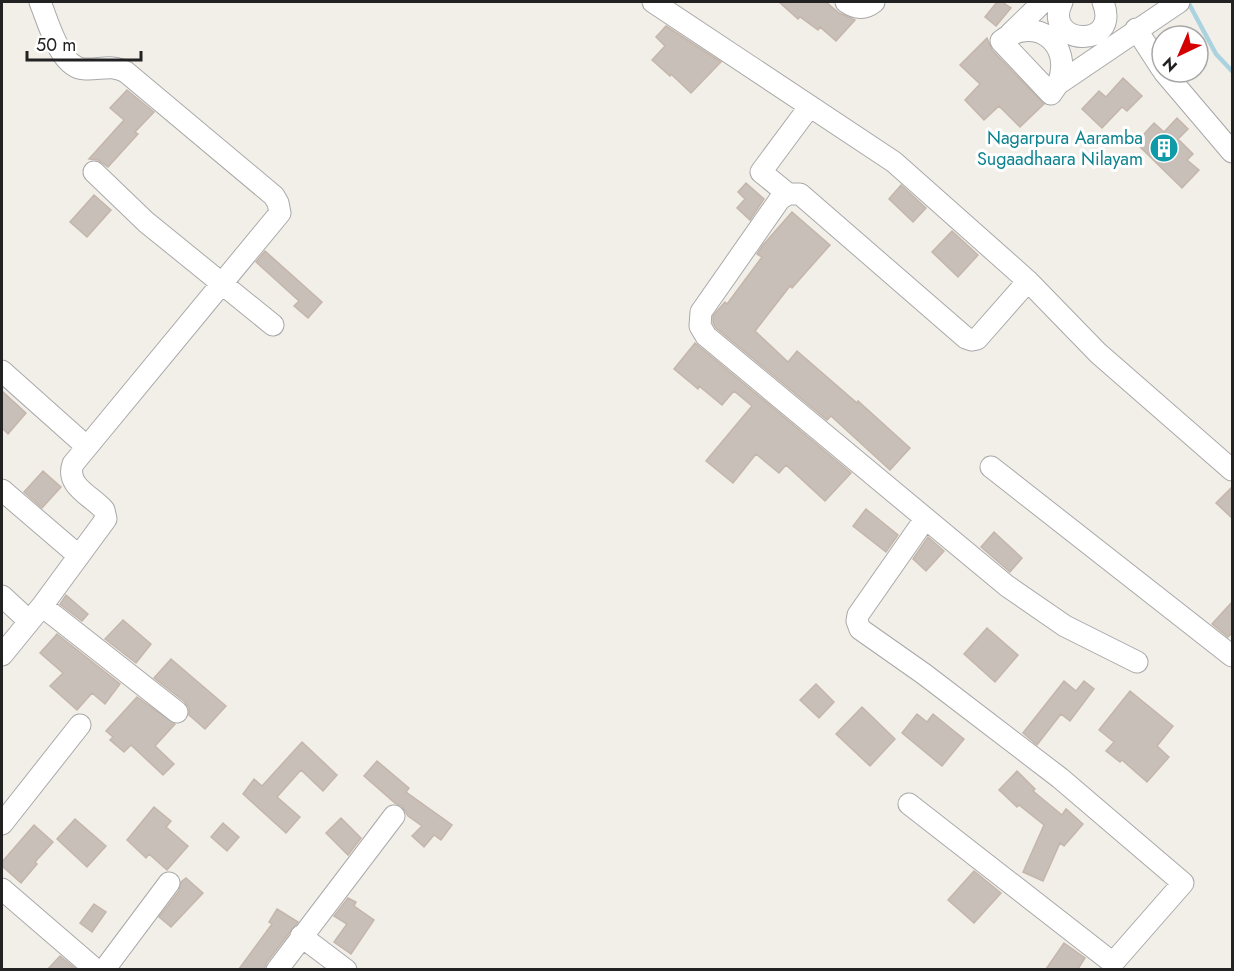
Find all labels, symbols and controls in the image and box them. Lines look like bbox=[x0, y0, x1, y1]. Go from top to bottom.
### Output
scale bar bbox=[27, 24, 141, 62]
north arrow bbox=[1150, 24, 1210, 84]
text: 50 m bbox=[36, 32, 76, 58]
text: N bbox=[1157, 52, 1182, 77]
place label: Nagarpura Aaramba Sugaadhaara Nilayam bbox=[977, 125, 1143, 172]
building icon: Nagarpura Aaramba Sugaadhaara Nilayam bbox=[1148, 132, 1180, 164]

